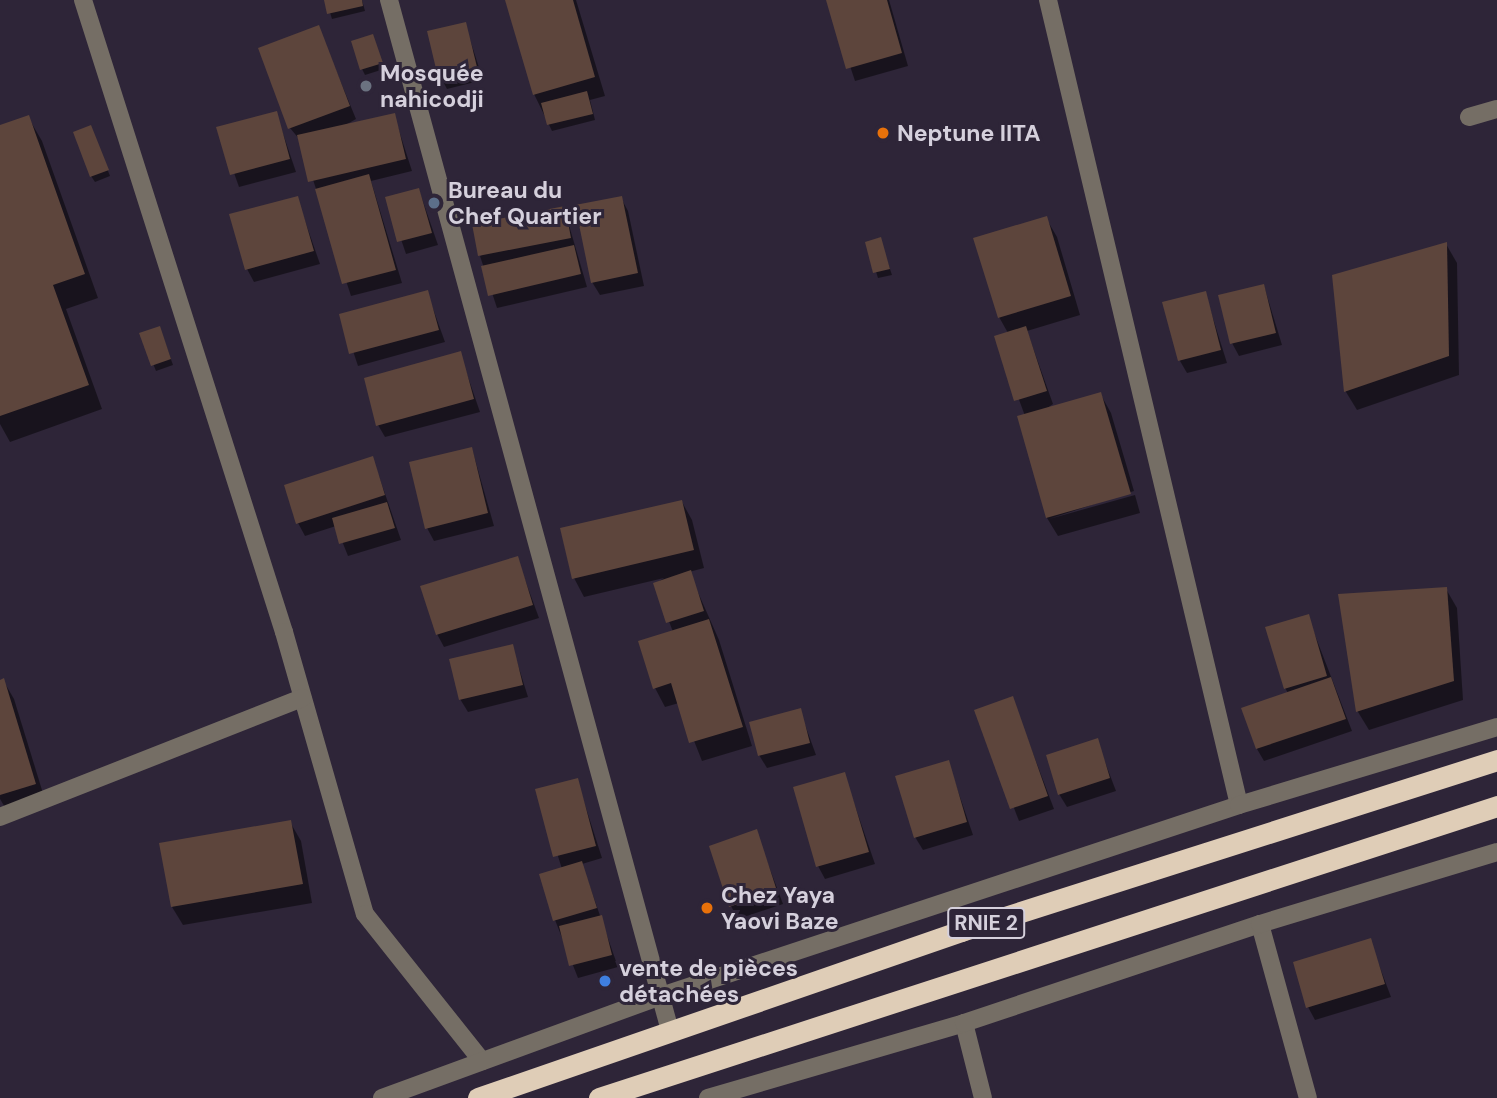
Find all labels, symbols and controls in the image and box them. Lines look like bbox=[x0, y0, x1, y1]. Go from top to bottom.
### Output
place label: Mosquée nahicodji bbox=[380, 59, 484, 113]
marker: Mosquée nahicodji bbox=[358, 78, 374, 94]
place label: Neptune IITA bbox=[897, 119, 1041, 147]
marker: Neptune IITA bbox=[875, 125, 891, 141]
place label: Bureau du Chef Quartier bbox=[448, 176, 602, 230]
marker: Bureau du Chef Quartier bbox=[426, 195, 442, 211]
place label: Chez Yaya Yaovi Baze bbox=[721, 881, 839, 935]
marker: Chez Yaya Yaovi Baze bbox=[699, 900, 715, 916]
road number: RNIE 2 bbox=[946, 906, 1026, 940]
place label: vente de pièces détachées bbox=[619, 954, 798, 1008]
marker: vente de pièces détachées bbox=[597, 973, 613, 989]

